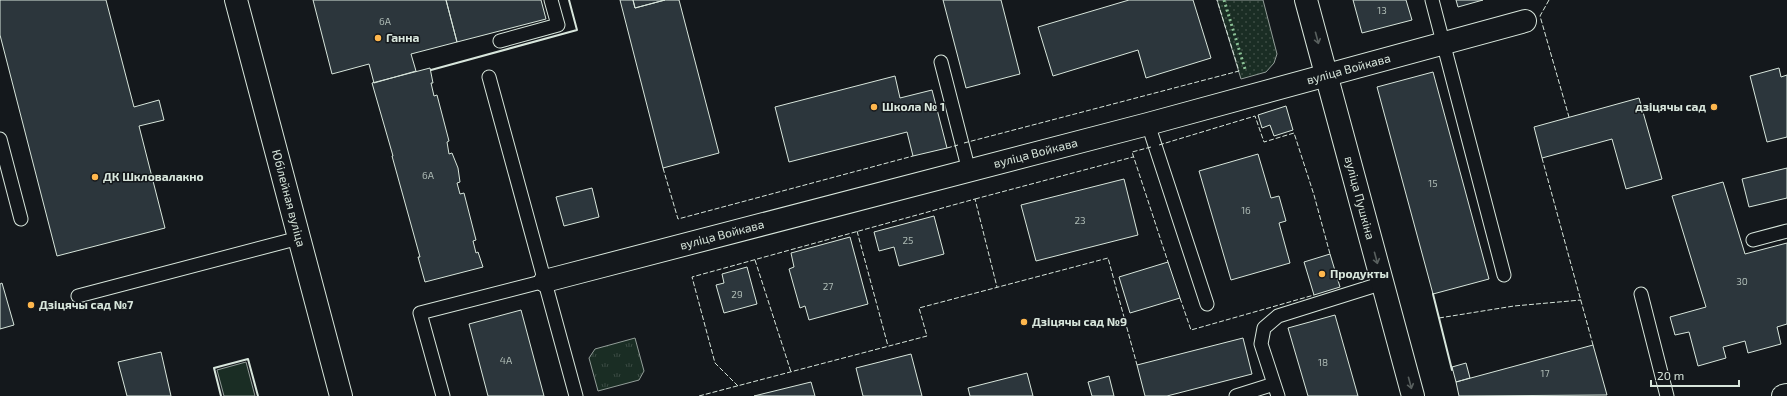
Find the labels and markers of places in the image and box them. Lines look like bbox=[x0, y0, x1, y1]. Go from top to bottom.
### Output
place label: Ганна bbox=[386, 30, 420, 44]
marker: Ганна bbox=[373, 33, 383, 43]
place label: Школа № 1 bbox=[882, 99, 945, 113]
place label: дзіцячы сад bbox=[1635, 99, 1706, 113]
marker: Школа № 1 bbox=[869, 102, 879, 112]
marker: дзіцячы сад bbox=[1709, 102, 1719, 112]
place label: ДК Шкловалакно bbox=[103, 169, 204, 183]
marker: ДК Шкловалакно bbox=[90, 172, 100, 182]
place label: Продукты bbox=[1330, 266, 1389, 280]
marker: Продукты bbox=[1317, 269, 1327, 279]
place label: Дзіцячы сад №7 bbox=[39, 297, 134, 311]
marker: Дзіцячы сад №7 bbox=[26, 300, 36, 310]
place label: Дзіцячы сад №9 bbox=[1032, 314, 1127, 328]
marker: Дзіцячы сад №9 bbox=[1019, 317, 1029, 327]

